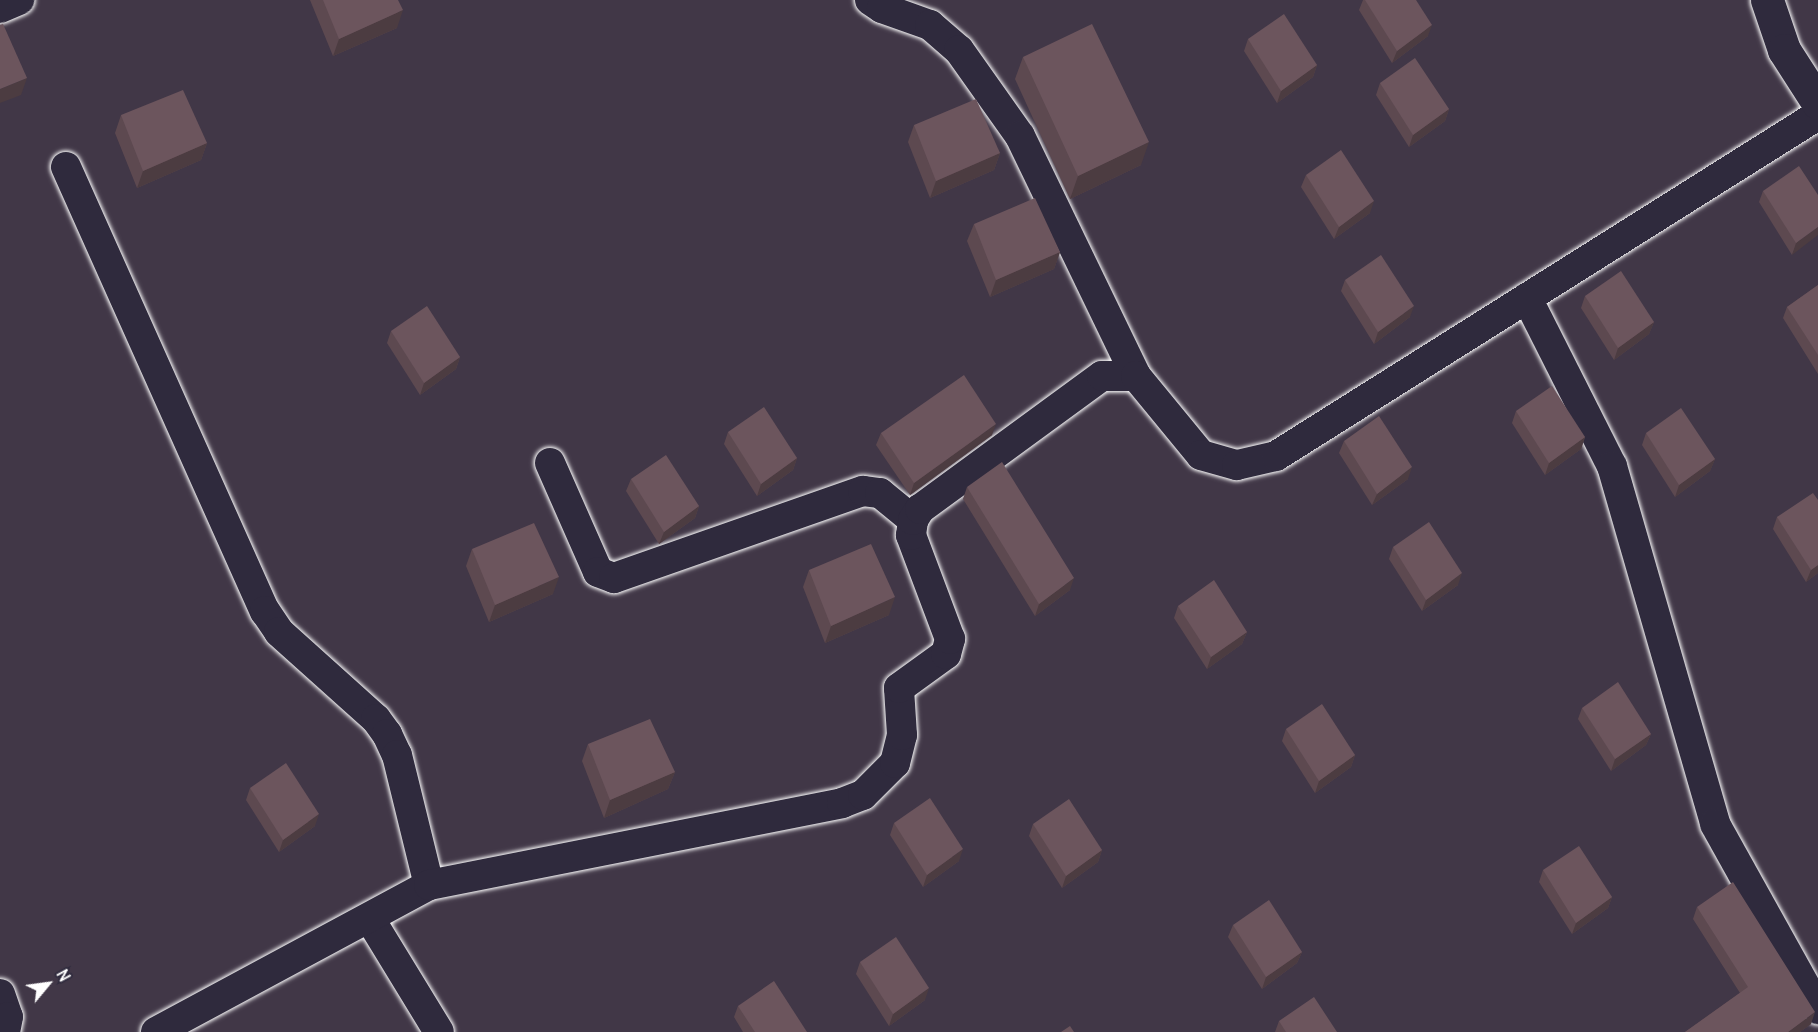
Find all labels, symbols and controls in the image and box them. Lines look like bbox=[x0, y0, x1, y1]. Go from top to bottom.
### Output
north arrow bbox=[18, 954, 78, 1014]
text: N bbox=[52, 966, 75, 985]

